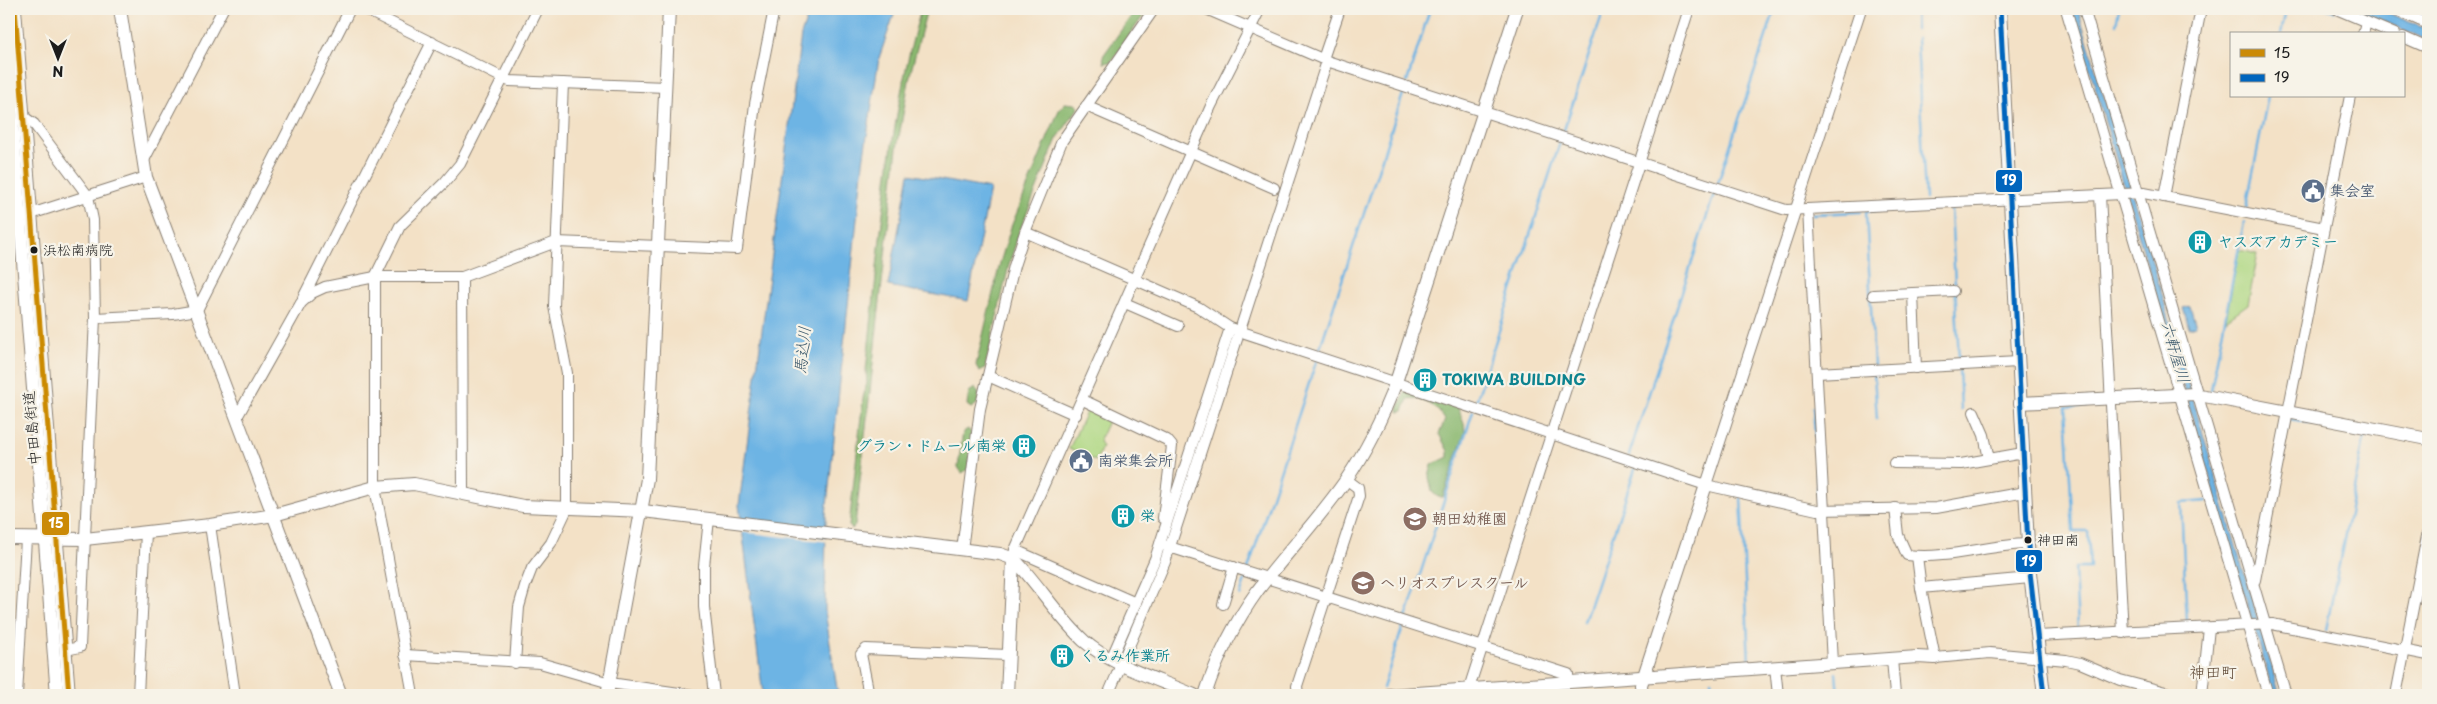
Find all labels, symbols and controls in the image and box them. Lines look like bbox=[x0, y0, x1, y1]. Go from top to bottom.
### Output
north arrow bbox=[32, 32, 82, 82]
legend bbox=[2230, 32, 2404, 98]
text: 15 bbox=[2274, 40, 2290, 63]
text: N bbox=[52, 61, 64, 82]
text: 19 bbox=[2274, 64, 2290, 87]
line badge: 19 bbox=[1995, 169, 2023, 193]
text: 19 bbox=[2001, 169, 2017, 190]
public building icon: 集会室 bbox=[2300, 178, 2326, 204]
place label: 集会室 bbox=[2330, 178, 2375, 201]
building icon: ヤスズアカデミー bbox=[2187, 229, 2213, 255]
place label: ヤスズアカデミー bbox=[2218, 229, 2338, 252]
place label: 浜松南病院 bbox=[43, 239, 113, 260]
marker: 浜松南病院 bbox=[29, 245, 39, 255]
water label: 六軒屋川 bbox=[2157, 318, 2197, 386]
water label: 馬込川 bbox=[787, 325, 815, 375]
building icon: TOKIWA BUILDING bbox=[1412, 367, 1438, 393]
place label: TOKIWA BUILDING bbox=[1442, 367, 1586, 390]
street label: 中田島街道 bbox=[16, 390, 45, 466]
place label: グラン・ドムール南栄 bbox=[857, 433, 1006, 456]
building icon: グラン・ドムール南栄 bbox=[1011, 433, 1037, 459]
public building icon: 南栄集会所 bbox=[1068, 448, 1094, 474]
place label: 南栄集会所 bbox=[1098, 448, 1173, 471]
building icon: 栄 bbox=[1110, 503, 1136, 529]
place label: 栄 bbox=[1140, 503, 1155, 526]
school or university icon: 朝田幼稚園 bbox=[1402, 506, 1428, 532]
place label: 朝田幼稚園 bbox=[1432, 506, 1507, 529]
line badge: 15 bbox=[41, 511, 70, 536]
text: 15 bbox=[48, 512, 64, 533]
place label: 神田南 bbox=[2037, 529, 2079, 550]
marker: 神田南 bbox=[2023, 535, 2033, 545]
line badge: 19 bbox=[2015, 549, 2043, 573]
text: 19 bbox=[2021, 550, 2037, 571]
school or university icon: ヘリオスプレスクール bbox=[1350, 570, 1376, 596]
place label: ヘリオスプレスクール bbox=[1380, 570, 1529, 593]
building icon: くるみ作業所 bbox=[1049, 643, 1075, 669]
place label: くるみ作業所 bbox=[1080, 643, 1170, 666]
district label: 神田町 bbox=[2189, 659, 2237, 683]

